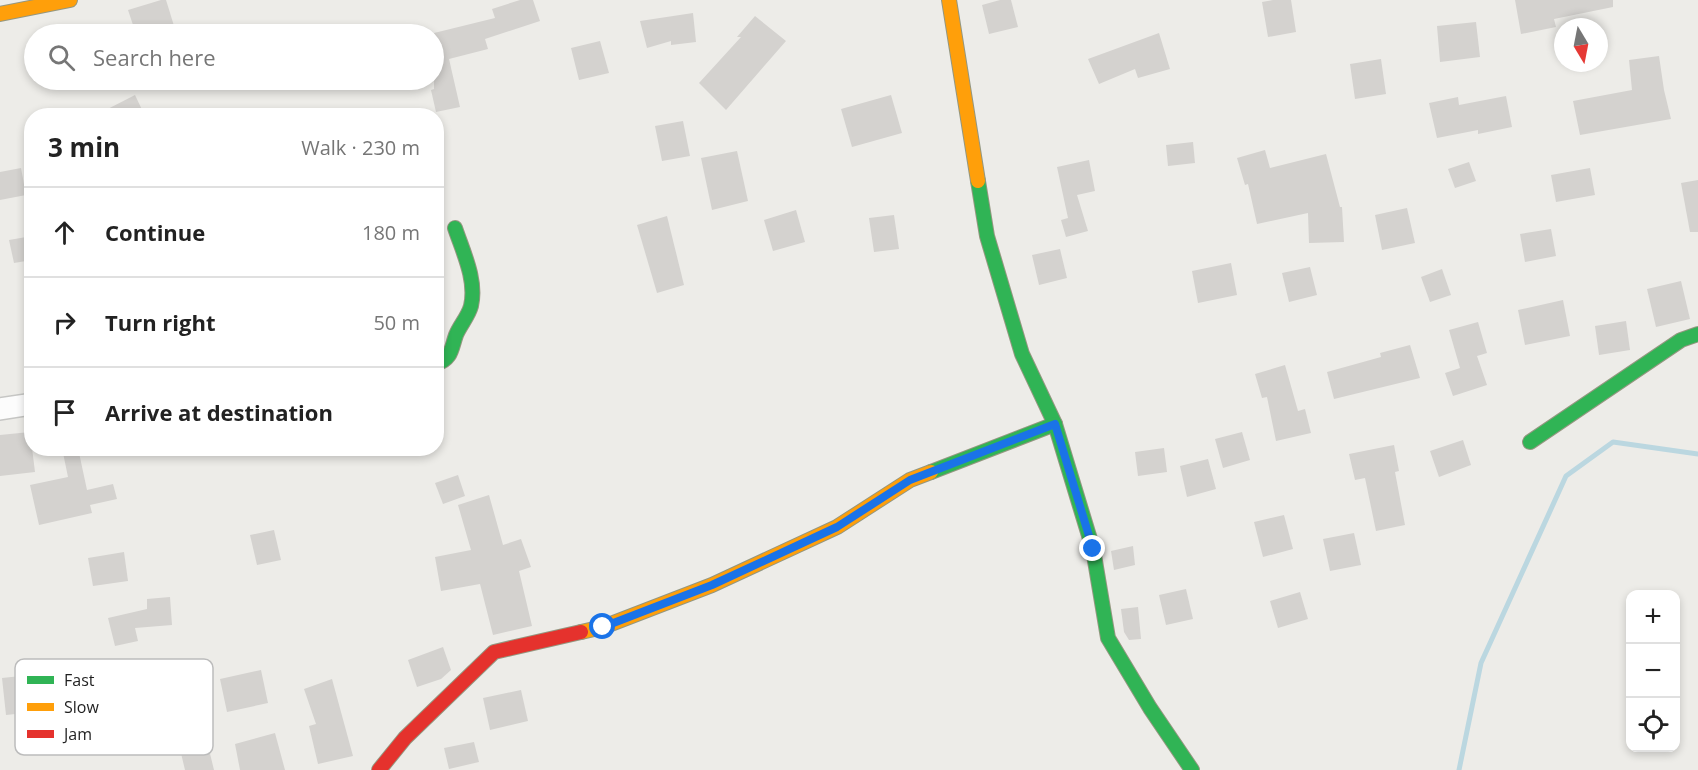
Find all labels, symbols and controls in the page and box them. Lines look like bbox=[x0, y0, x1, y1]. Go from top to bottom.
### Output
north arrow bbox=[1554, 18, 1608, 72]
search box bbox=[24, 24, 444, 90]
icon: search bbox=[45, 41, 78, 74]
text: Search here bbox=[93, 42, 216, 72]
text: 3 min bbox=[48, 129, 120, 165]
text: Walk · 230 m bbox=[301, 134, 420, 161]
icon: ahead bbox=[48, 216, 81, 249]
text: Continue bbox=[105, 217, 205, 247]
text: 180 m bbox=[362, 219, 420, 246]
icon: right bbox=[48, 306, 81, 339]
text: Turn right bbox=[105, 307, 216, 337]
text: 50 m bbox=[373, 309, 420, 336]
icon: arrive bbox=[48, 396, 81, 429]
text: Arrive at destination bbox=[105, 397, 333, 427]
route end bbox=[1079, 535, 1105, 561]
map controls bbox=[1626, 590, 1680, 752]
button: + bbox=[1626, 590, 1680, 644]
route start bbox=[589, 613, 615, 639]
button: − bbox=[1626, 644, 1680, 698]
legend bbox=[15, 659, 213, 755]
text: Fast bbox=[64, 669, 95, 691]
text: Slow bbox=[64, 696, 99, 718]
button: locate bbox=[1626, 698, 1680, 752]
text: Jam bbox=[62, 723, 92, 745]

